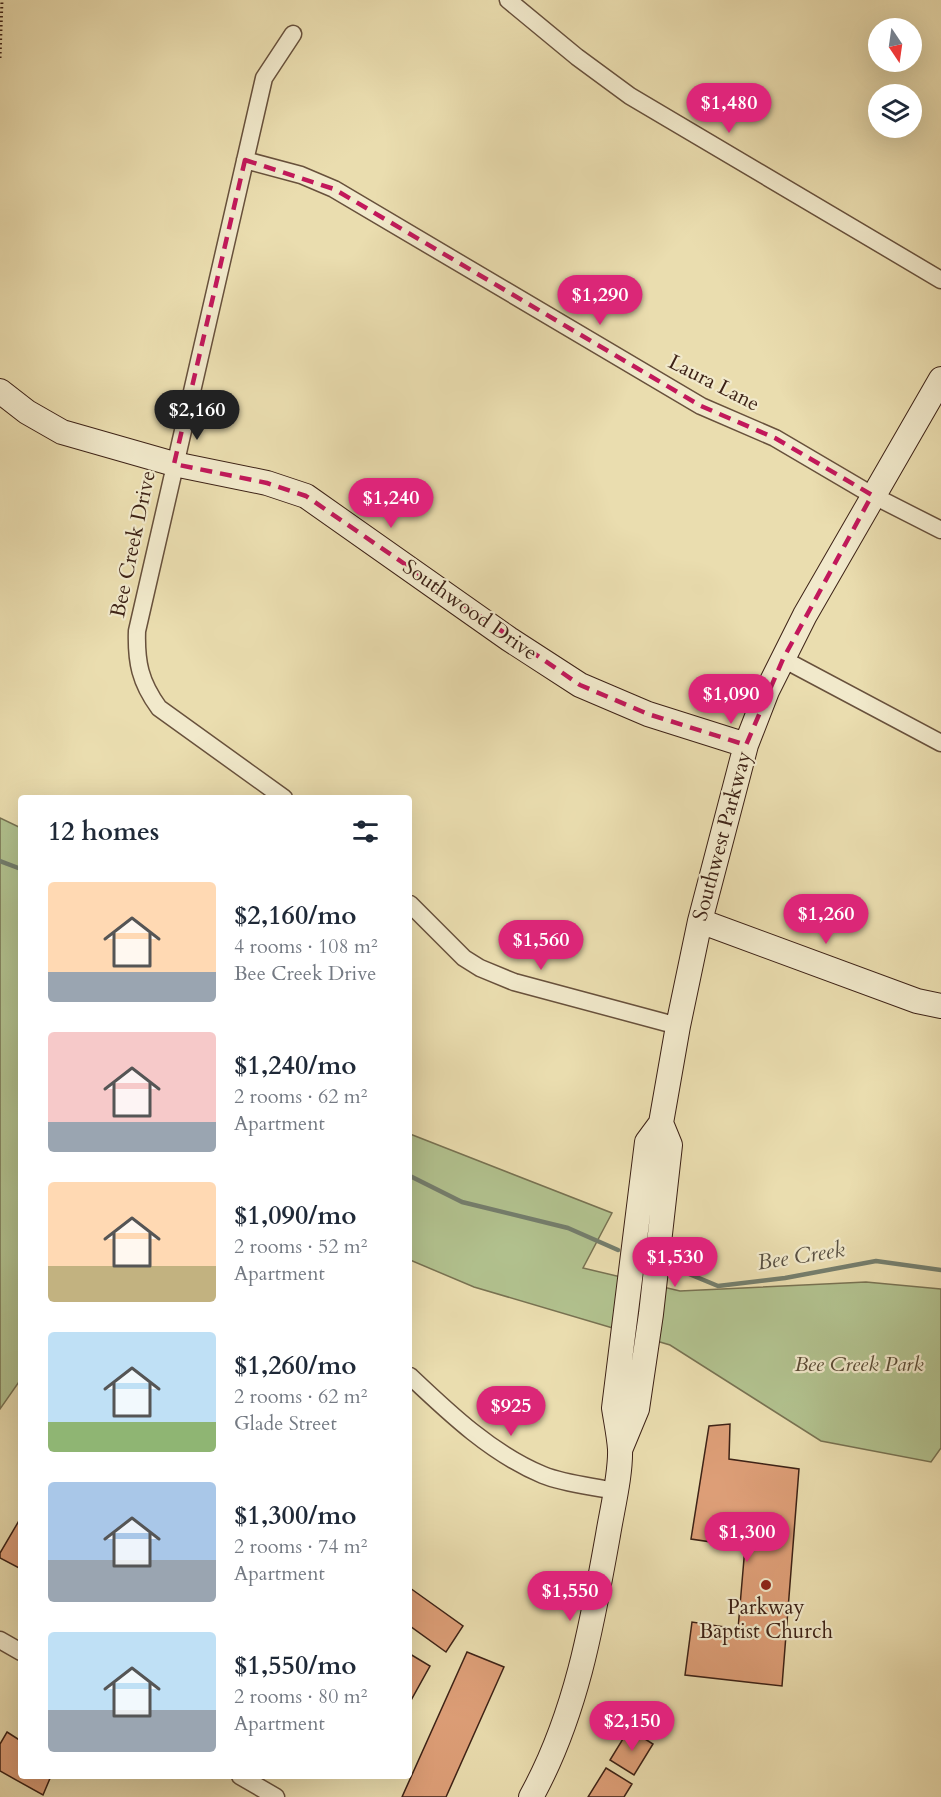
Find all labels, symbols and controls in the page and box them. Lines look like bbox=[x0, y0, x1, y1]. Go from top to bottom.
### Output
north arrow bbox=[868, 18, 922, 72]
map controls bbox=[868, 18, 922, 138]
pin: $1,480 bbox=[680, 83, 778, 134]
button: layers bbox=[868, 84, 922, 138]
text: $1,480 bbox=[700, 89, 758, 116]
pin: $1,290 bbox=[551, 275, 649, 326]
text: $1,290 bbox=[571, 281, 629, 308]
street label: Laura Lane bbox=[663, 348, 765, 418]
pin: $2,160 bbox=[148, 390, 246, 441]
text: $2,160 bbox=[168, 396, 226, 423]
street label: Bee Creek Drive bbox=[103, 468, 163, 620]
pin: $1,240 bbox=[342, 478, 440, 529]
text: $1,240 bbox=[362, 484, 420, 511]
street label: Southwood Drive bbox=[397, 553, 543, 667]
pin: $1,090 bbox=[682, 674, 780, 725]
text: $1,090 bbox=[702, 680, 760, 707]
street label: Southwest Parkway bbox=[685, 748, 759, 924]
text: 12 homes bbox=[48, 814, 159, 849]
icon: filters bbox=[349, 815, 382, 848]
pin: $1,260 bbox=[777, 894, 875, 945]
text: $2,160/mo bbox=[234, 898, 357, 933]
text: $1,260 bbox=[797, 900, 855, 927]
icon: home bbox=[96, 906, 168, 978]
pin: $1,560 bbox=[492, 920, 590, 971]
text: $1,560 bbox=[512, 926, 570, 953]
text: 4 rooms · 108 m² bbox=[234, 933, 378, 960]
text: Bee Creek Drive bbox=[234, 960, 376, 987]
text: $1,240/mo bbox=[234, 1048, 357, 1083]
icon: home bbox=[96, 1056, 168, 1128]
text: 2 rooms · 62 m² bbox=[234, 1083, 367, 1110]
text: Apartment bbox=[234, 1110, 325, 1137]
text: $1,090/mo bbox=[234, 1198, 357, 1233]
icon: home bbox=[96, 1206, 168, 1278]
text: 2 rooms · 52 m² bbox=[234, 1233, 367, 1260]
water label: Bee Creek bbox=[755, 1234, 847, 1278]
pin: $1,530 bbox=[626, 1237, 724, 1288]
text: $1,530 bbox=[646, 1243, 704, 1270]
text: Apartment bbox=[234, 1260, 325, 1287]
text: $1,260/mo bbox=[234, 1348, 357, 1383]
park label: Bee Creek Park bbox=[794, 1350, 924, 1379]
icon: home bbox=[96, 1356, 168, 1428]
text: 2 rooms · 62 m² bbox=[234, 1383, 367, 1410]
pin: $925 bbox=[475, 1386, 547, 1437]
text: $925 bbox=[491, 1392, 531, 1419]
text: Glade Street bbox=[234, 1410, 337, 1437]
text: $1,300/mo bbox=[234, 1498, 357, 1533]
icon: home bbox=[96, 1506, 168, 1578]
pin: $1,300 bbox=[698, 1512, 796, 1563]
text: $1,300 bbox=[718, 1518, 776, 1545]
text: 2 rooms · 74 m² bbox=[234, 1533, 367, 1560]
text: Apartment bbox=[234, 1560, 325, 1587]
pin: $1,550 bbox=[521, 1571, 619, 1622]
text: $1,550 bbox=[541, 1577, 599, 1604]
marker: Parkway Baptist Church bbox=[759, 1578, 773, 1592]
place label: Parkway Baptist Church bbox=[699, 1593, 834, 1646]
text: $1,550/mo bbox=[234, 1648, 357, 1683]
icon: home bbox=[96, 1656, 168, 1728]
text: 2 rooms · 80 m² bbox=[234, 1683, 367, 1710]
pin: $2,150 bbox=[583, 1701, 681, 1752]
text: $2,150 bbox=[603, 1707, 661, 1734]
text: Apartment bbox=[234, 1710, 325, 1737]

